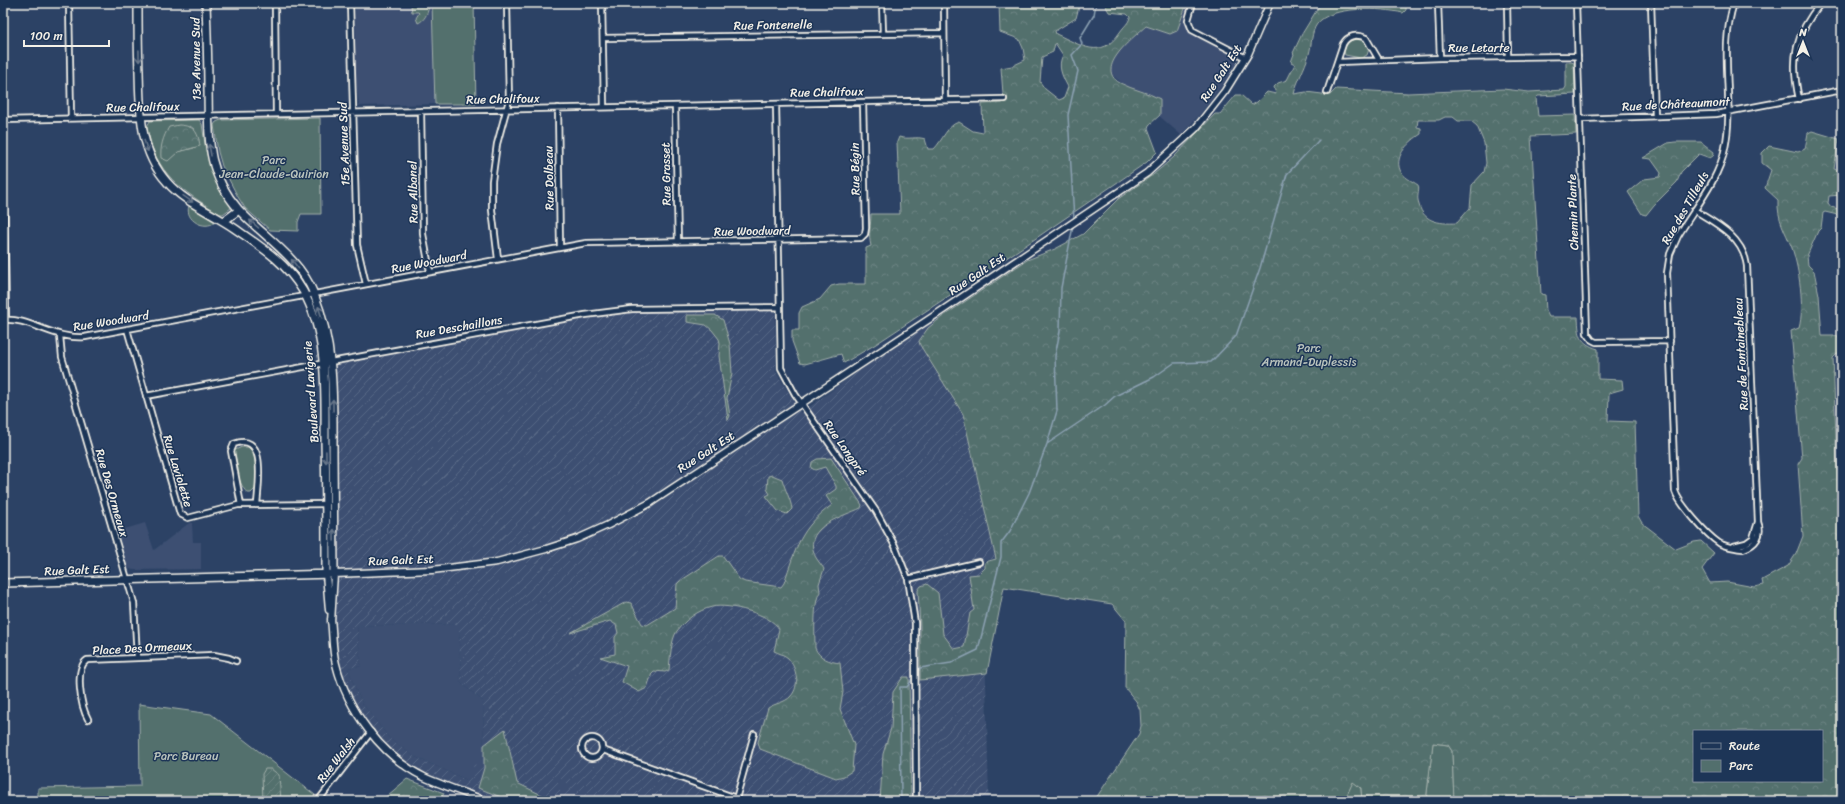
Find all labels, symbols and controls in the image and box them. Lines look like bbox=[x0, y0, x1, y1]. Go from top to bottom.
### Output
street label: Rue Fontenelle bbox=[733, 13, 813, 37]
street label: 13e Avenue Sud bbox=[184, 17, 208, 101]
scale bar bbox=[24, 22, 109, 48]
north arrow bbox=[1783, 22, 1823, 62]
text: N bbox=[1798, 23, 1807, 42]
text: 100 m bbox=[30, 25, 63, 47]
street label: Rue Letarte bbox=[1448, 37, 1510, 59]
street label: Rue Galt Est bbox=[1194, 40, 1248, 106]
one-way arrow bbox=[135, 49, 142, 62]
street label: Rue Chalifoux bbox=[790, 80, 865, 104]
street label: Rue Chalifoux bbox=[466, 87, 541, 111]
street label: Rue de Châteaumont bbox=[1621, 90, 1732, 118]
street label: Rue Chalifoux bbox=[106, 95, 181, 119]
street label: 15e Avenue Sud bbox=[332, 101, 356, 186]
one-way arrow bbox=[143, 140, 151, 152]
street label: Rue Grasset bbox=[654, 142, 678, 206]
street label: Rue Bégin bbox=[844, 142, 866, 196]
one-way arrow bbox=[206, 144, 214, 157]
street label: Rue Dolbeau bbox=[537, 145, 561, 210]
park label: Parc Jean-Claude-Quirion bbox=[218, 149, 329, 185]
street label: Rue Albanel bbox=[401, 160, 425, 224]
street label: Rue des Tilleuls bbox=[1655, 167, 1715, 249]
street label: Chemin Plante bbox=[1561, 173, 1585, 251]
one-way arrow bbox=[182, 196, 194, 204]
street label: Rue Woodward bbox=[714, 219, 792, 243]
one-way arrow bbox=[249, 220, 260, 229]
street label: Rue Woodward bbox=[389, 244, 470, 280]
street label: Rue Galt Est bbox=[944, 247, 1010, 301]
one-way arrow bbox=[291, 258, 300, 269]
street label: Rue de Fontainebleau bbox=[1727, 297, 1755, 411]
street label: Rue Woodward bbox=[72, 304, 152, 338]
one-way arrow bbox=[316, 306, 323, 319]
street label: Rue Deschaillons bbox=[414, 308, 505, 345]
park label: Parc Armand-Duplessis bbox=[1261, 337, 1357, 373]
street label: Boulevard Lavigerie bbox=[296, 340, 326, 444]
one-way arrow bbox=[329, 399, 337, 412]
street label: Rue Longpré bbox=[818, 415, 872, 481]
street label: Rue Galt Est bbox=[673, 425, 739, 479]
street label: Rue Laviolette bbox=[157, 432, 199, 510]
street label: Rue Des Ormeaux bbox=[89, 446, 135, 541]
one-way arrow bbox=[322, 450, 329, 463]
one-way arrow bbox=[330, 529, 338, 542]
street label: Rue Galt Est bbox=[368, 548, 434, 572]
street label: Rue Galt Est bbox=[44, 558, 110, 582]
street label: Place Des Ormeaux bbox=[92, 634, 193, 662]
legend bbox=[1693, 730, 1823, 782]
street label: Rue Walsh bbox=[311, 732, 361, 788]
text: Route bbox=[1729, 735, 1760, 757]
park label: Parc Bureau bbox=[154, 745, 219, 767]
text: Parc bbox=[1729, 755, 1753, 777]

